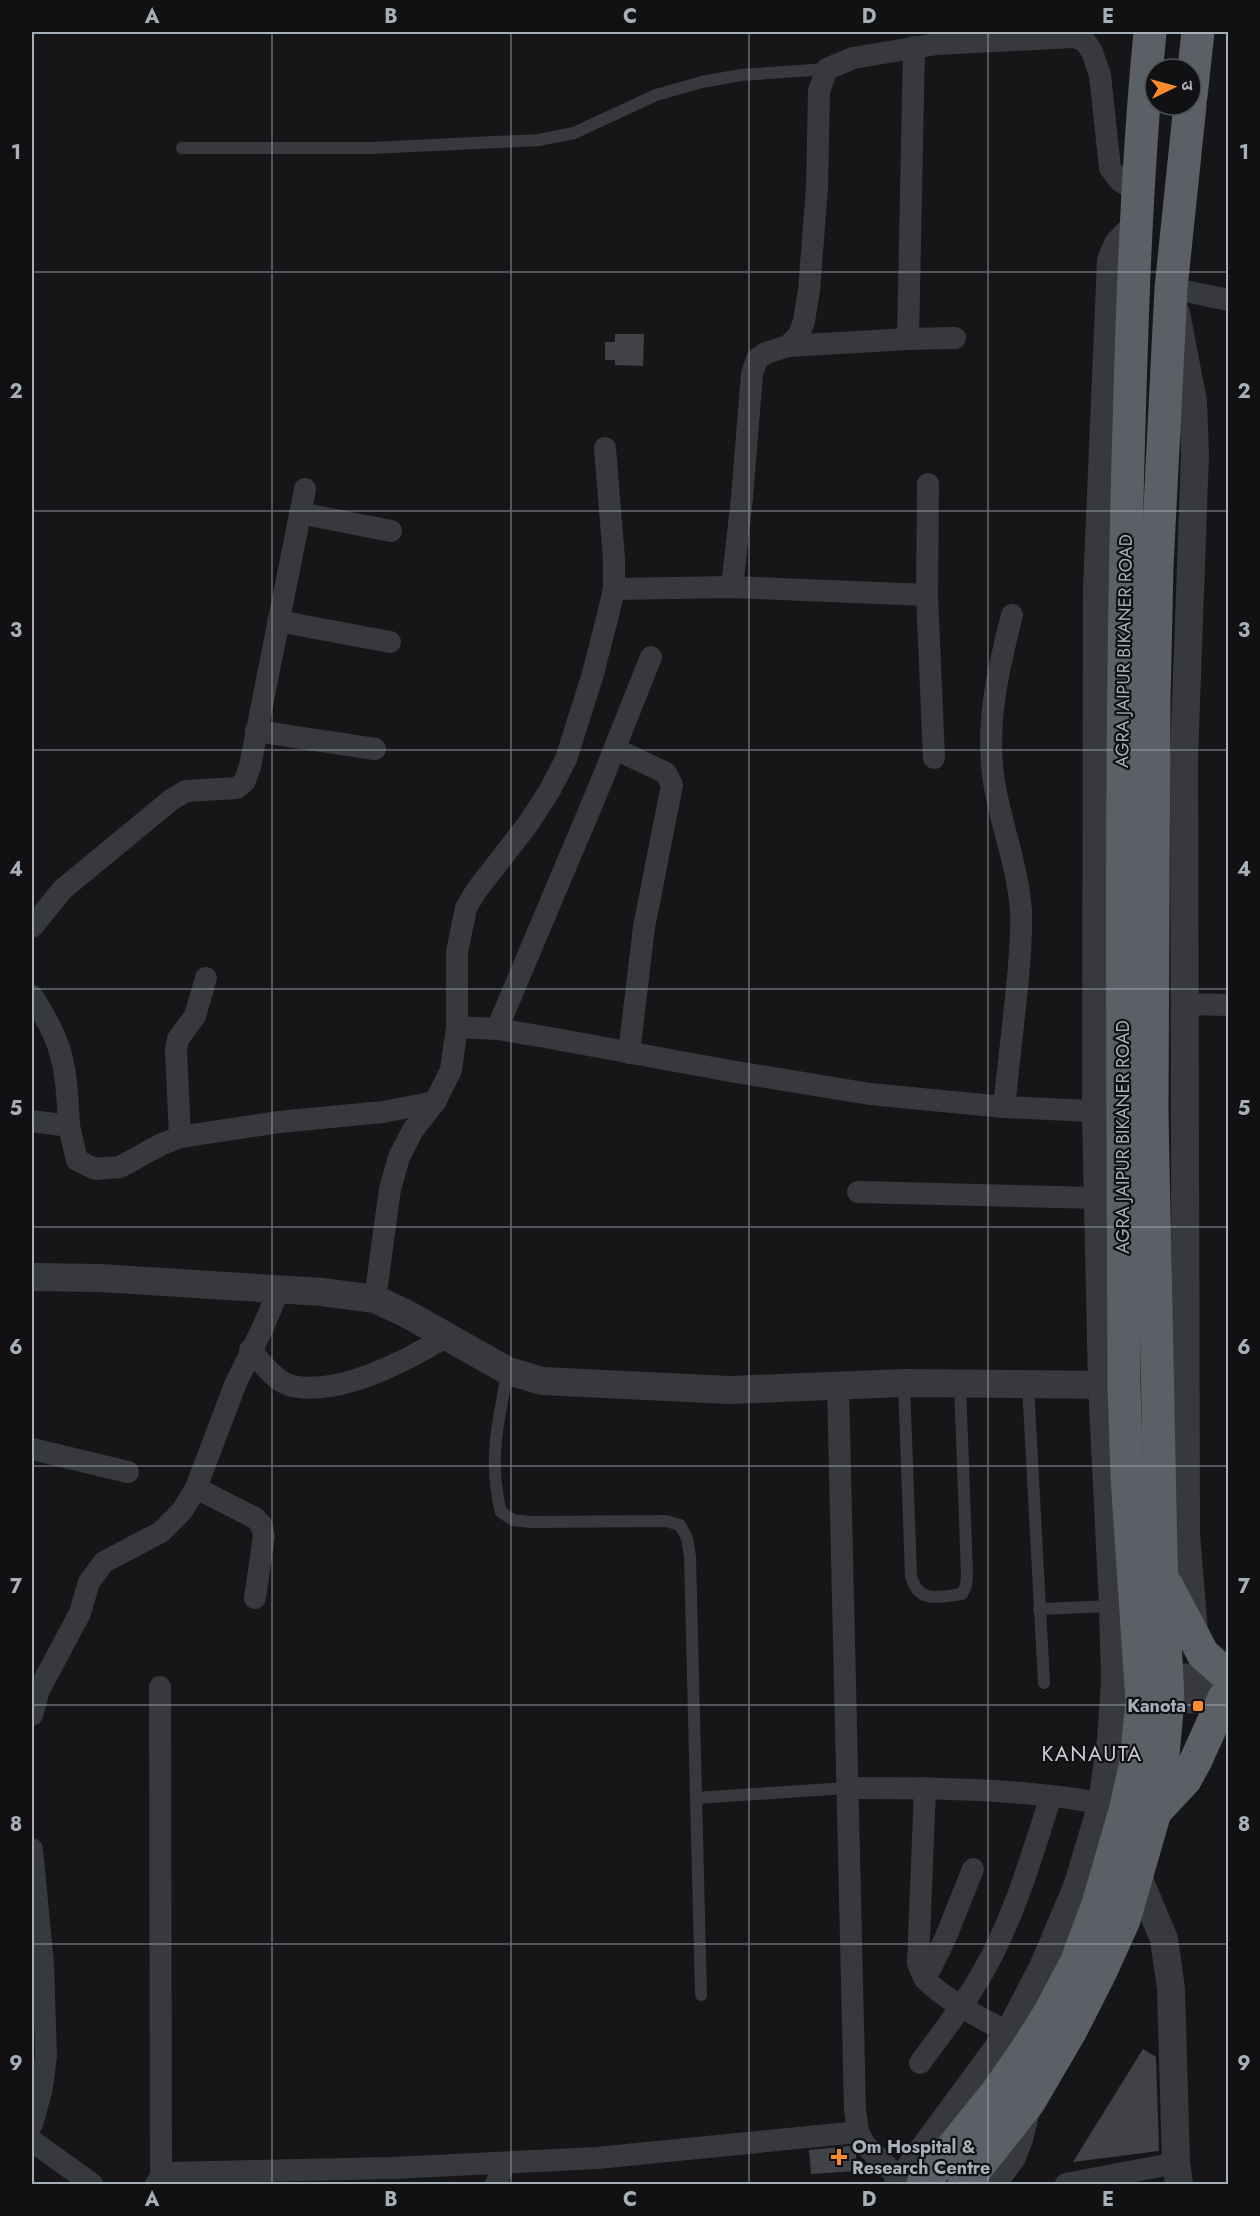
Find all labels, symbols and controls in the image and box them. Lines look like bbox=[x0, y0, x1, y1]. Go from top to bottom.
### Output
text: A bbox=[144, 2, 160, 31]
text: B bbox=[384, 2, 398, 31]
text: C bbox=[623, 2, 637, 31]
text: D bbox=[862, 2, 876, 31]
text: E bbox=[1102, 2, 1114, 31]
north arrow bbox=[1143, 57, 1203, 117]
text: उ bbox=[1176, 80, 1199, 92]
text: 1 bbox=[11, 138, 21, 167]
text: 1 bbox=[1239, 138, 1249, 167]
text: 2 bbox=[9, 377, 23, 406]
text: 2 bbox=[1237, 377, 1251, 406]
street label: AGRA JAIPUR BIKANER ROAD bbox=[1109, 534, 1139, 768]
text: 3 bbox=[10, 616, 22, 645]
text: 3 bbox=[1238, 616, 1250, 645]
text: 4 bbox=[9, 855, 23, 884]
text: 4 bbox=[1237, 855, 1251, 884]
street label: AGRA JAIPUR BIKANER ROAD bbox=[1110, 1020, 1136, 1254]
text: 5 bbox=[10, 1094, 23, 1123]
text: 5 bbox=[1238, 1094, 1251, 1123]
text: 6 bbox=[9, 1333, 23, 1362]
text: 6 bbox=[1237, 1333, 1251, 1362]
text: 7 bbox=[10, 1572, 23, 1601]
text: 7 bbox=[1238, 1572, 1251, 1601]
place label: Kanota bbox=[1127, 1693, 1186, 1719]
marker: Kanota bbox=[1191, 1699, 1205, 1713]
district label: KANAUTA bbox=[1041, 1739, 1143, 1769]
text: 8 bbox=[10, 1810, 22, 1839]
text: 8 bbox=[1238, 1810, 1250, 1839]
text: 9 bbox=[9, 2049, 23, 2078]
text: 9 bbox=[1237, 2049, 1251, 2078]
place label: Om Hospital & Research Centre bbox=[852, 2134, 990, 2181]
marker: Om Hospital & Research Centre bbox=[830, 2148, 848, 2166]
text: A bbox=[144, 2185, 160, 2214]
text: B bbox=[384, 2185, 398, 2214]
text: C bbox=[623, 2185, 637, 2214]
text: D bbox=[862, 2185, 876, 2214]
text: E bbox=[1102, 2185, 1114, 2214]

